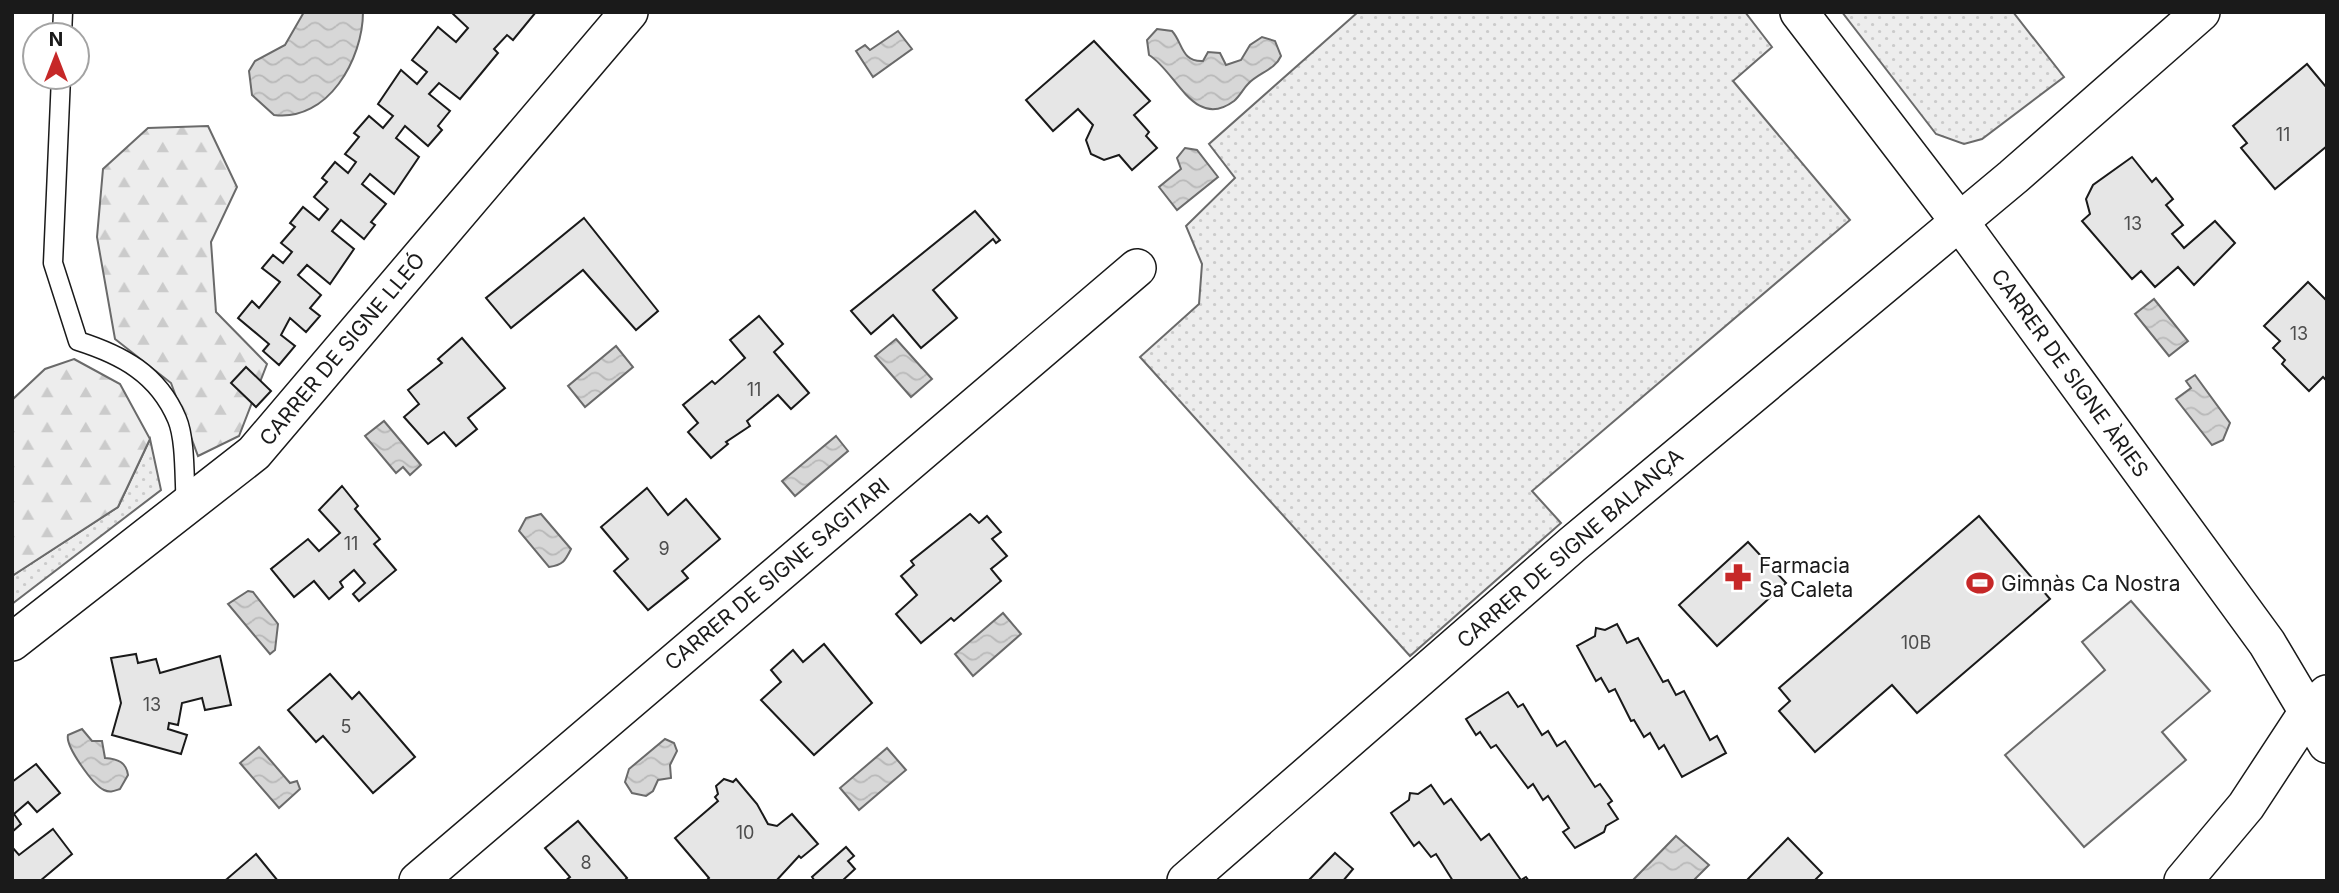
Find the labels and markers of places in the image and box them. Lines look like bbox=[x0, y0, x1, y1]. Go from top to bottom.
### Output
place label: Farmacia Sa Caleta bbox=[1759, 553, 1853, 602]
pharmacy icon: Farmacia Sa Caleta bbox=[1723, 562, 1753, 592]
sports icon: Gimnàs Ca Nostra bbox=[1965, 568, 1995, 598]
place label: Gimnàs Ca Nostra bbox=[2001, 571, 2180, 596]

